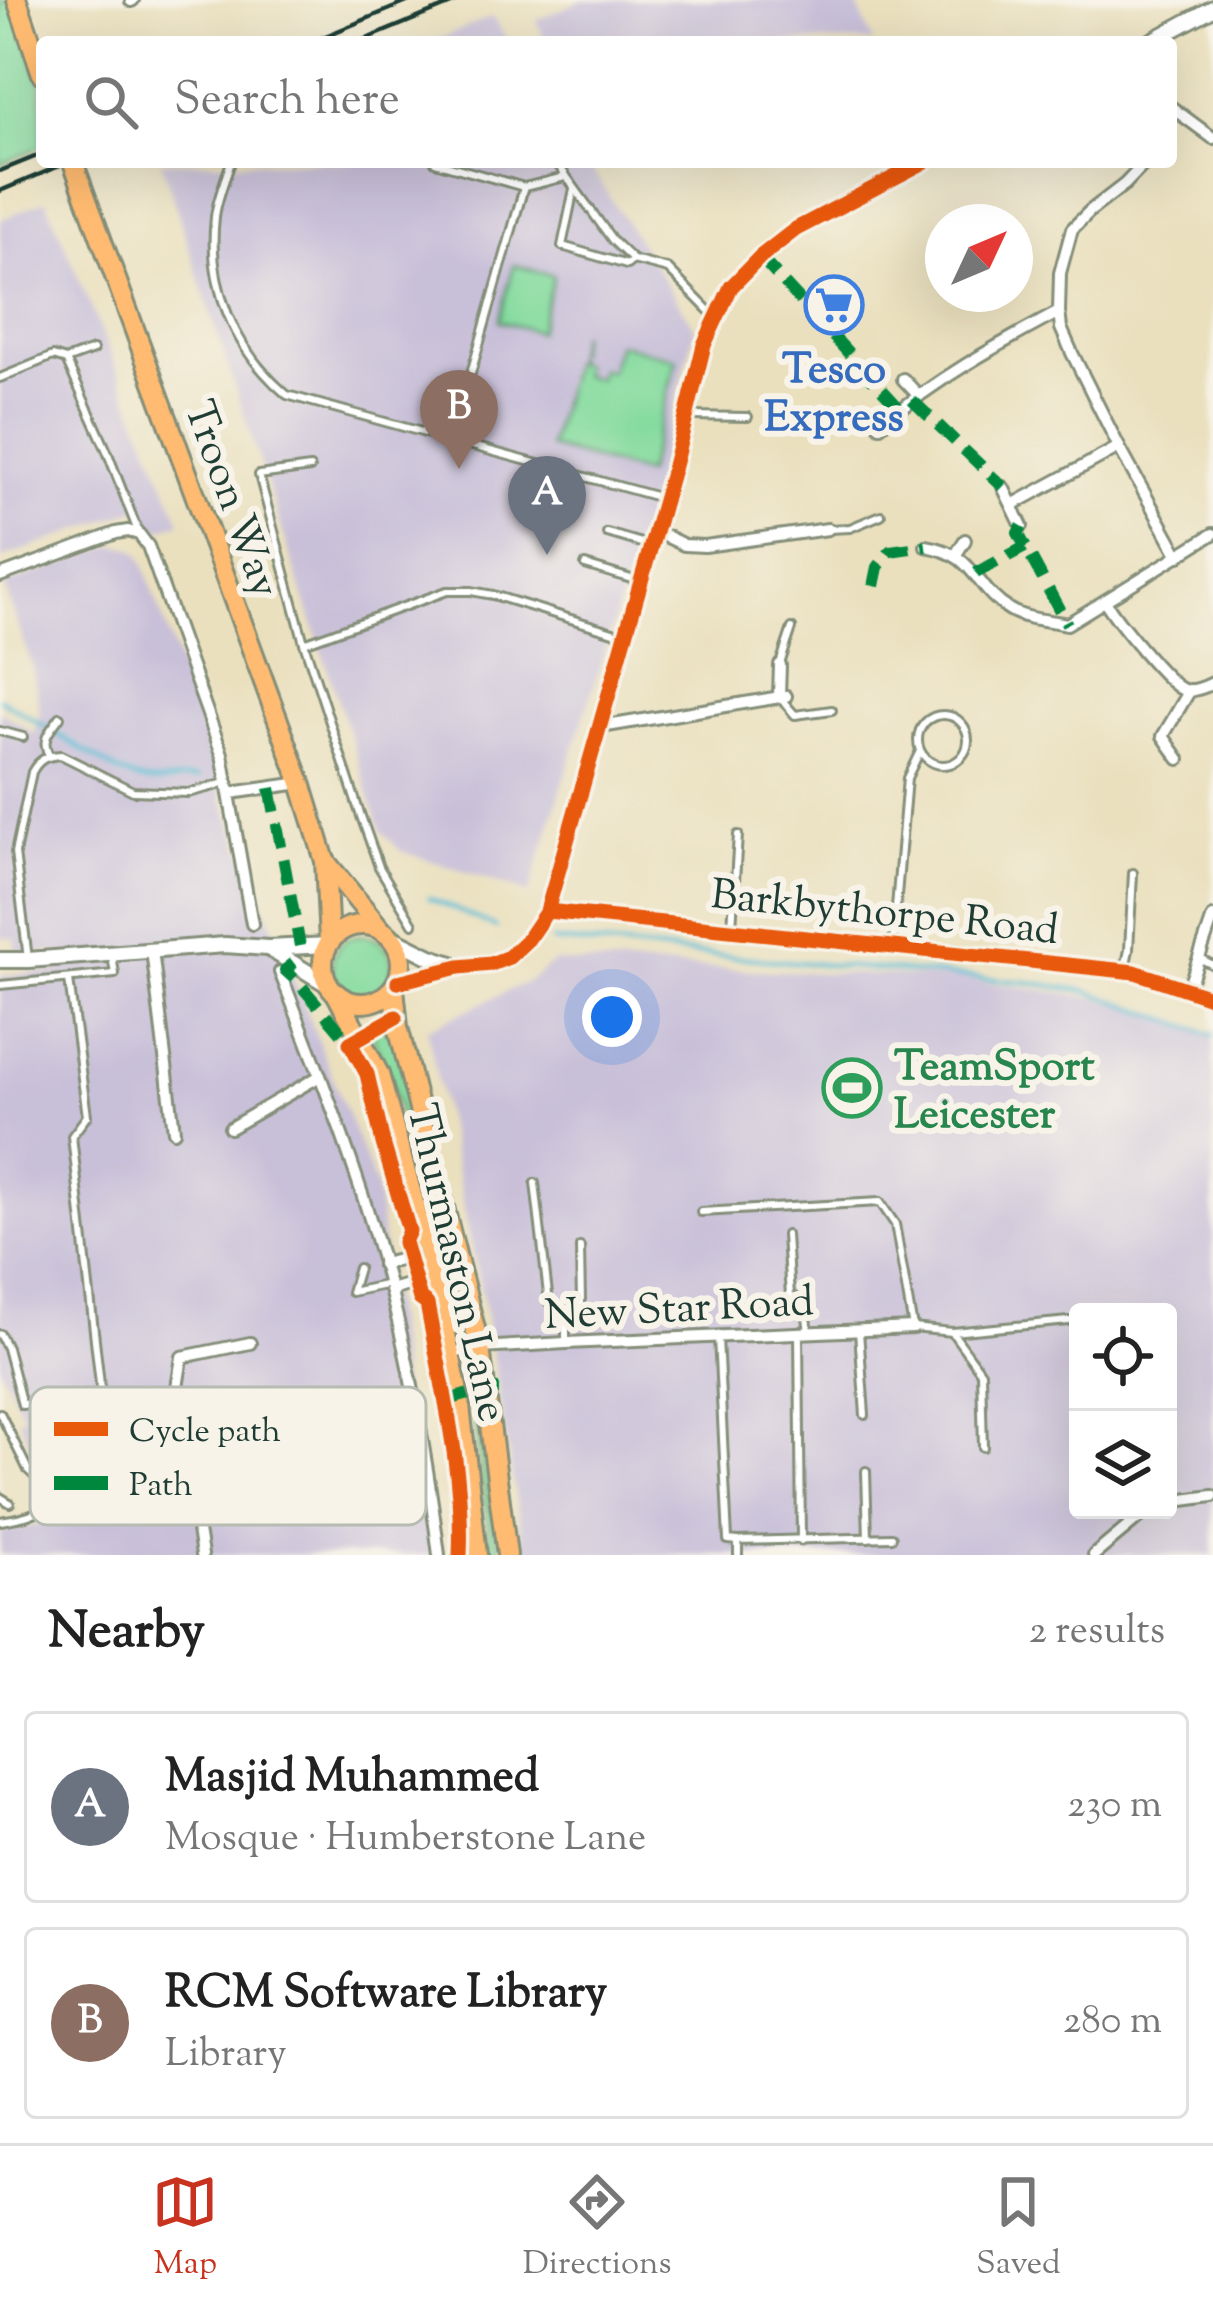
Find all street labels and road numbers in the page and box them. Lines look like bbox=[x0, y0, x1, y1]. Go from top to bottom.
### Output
street label: Troon Way bbox=[166, 393, 293, 606]
street label: Barkbythorpe Road bbox=[708, 867, 1061, 963]
street label: Thurmaston Lane bbox=[388, 1098, 520, 1428]
street label: New Star Road bbox=[543, 1274, 815, 1348]

